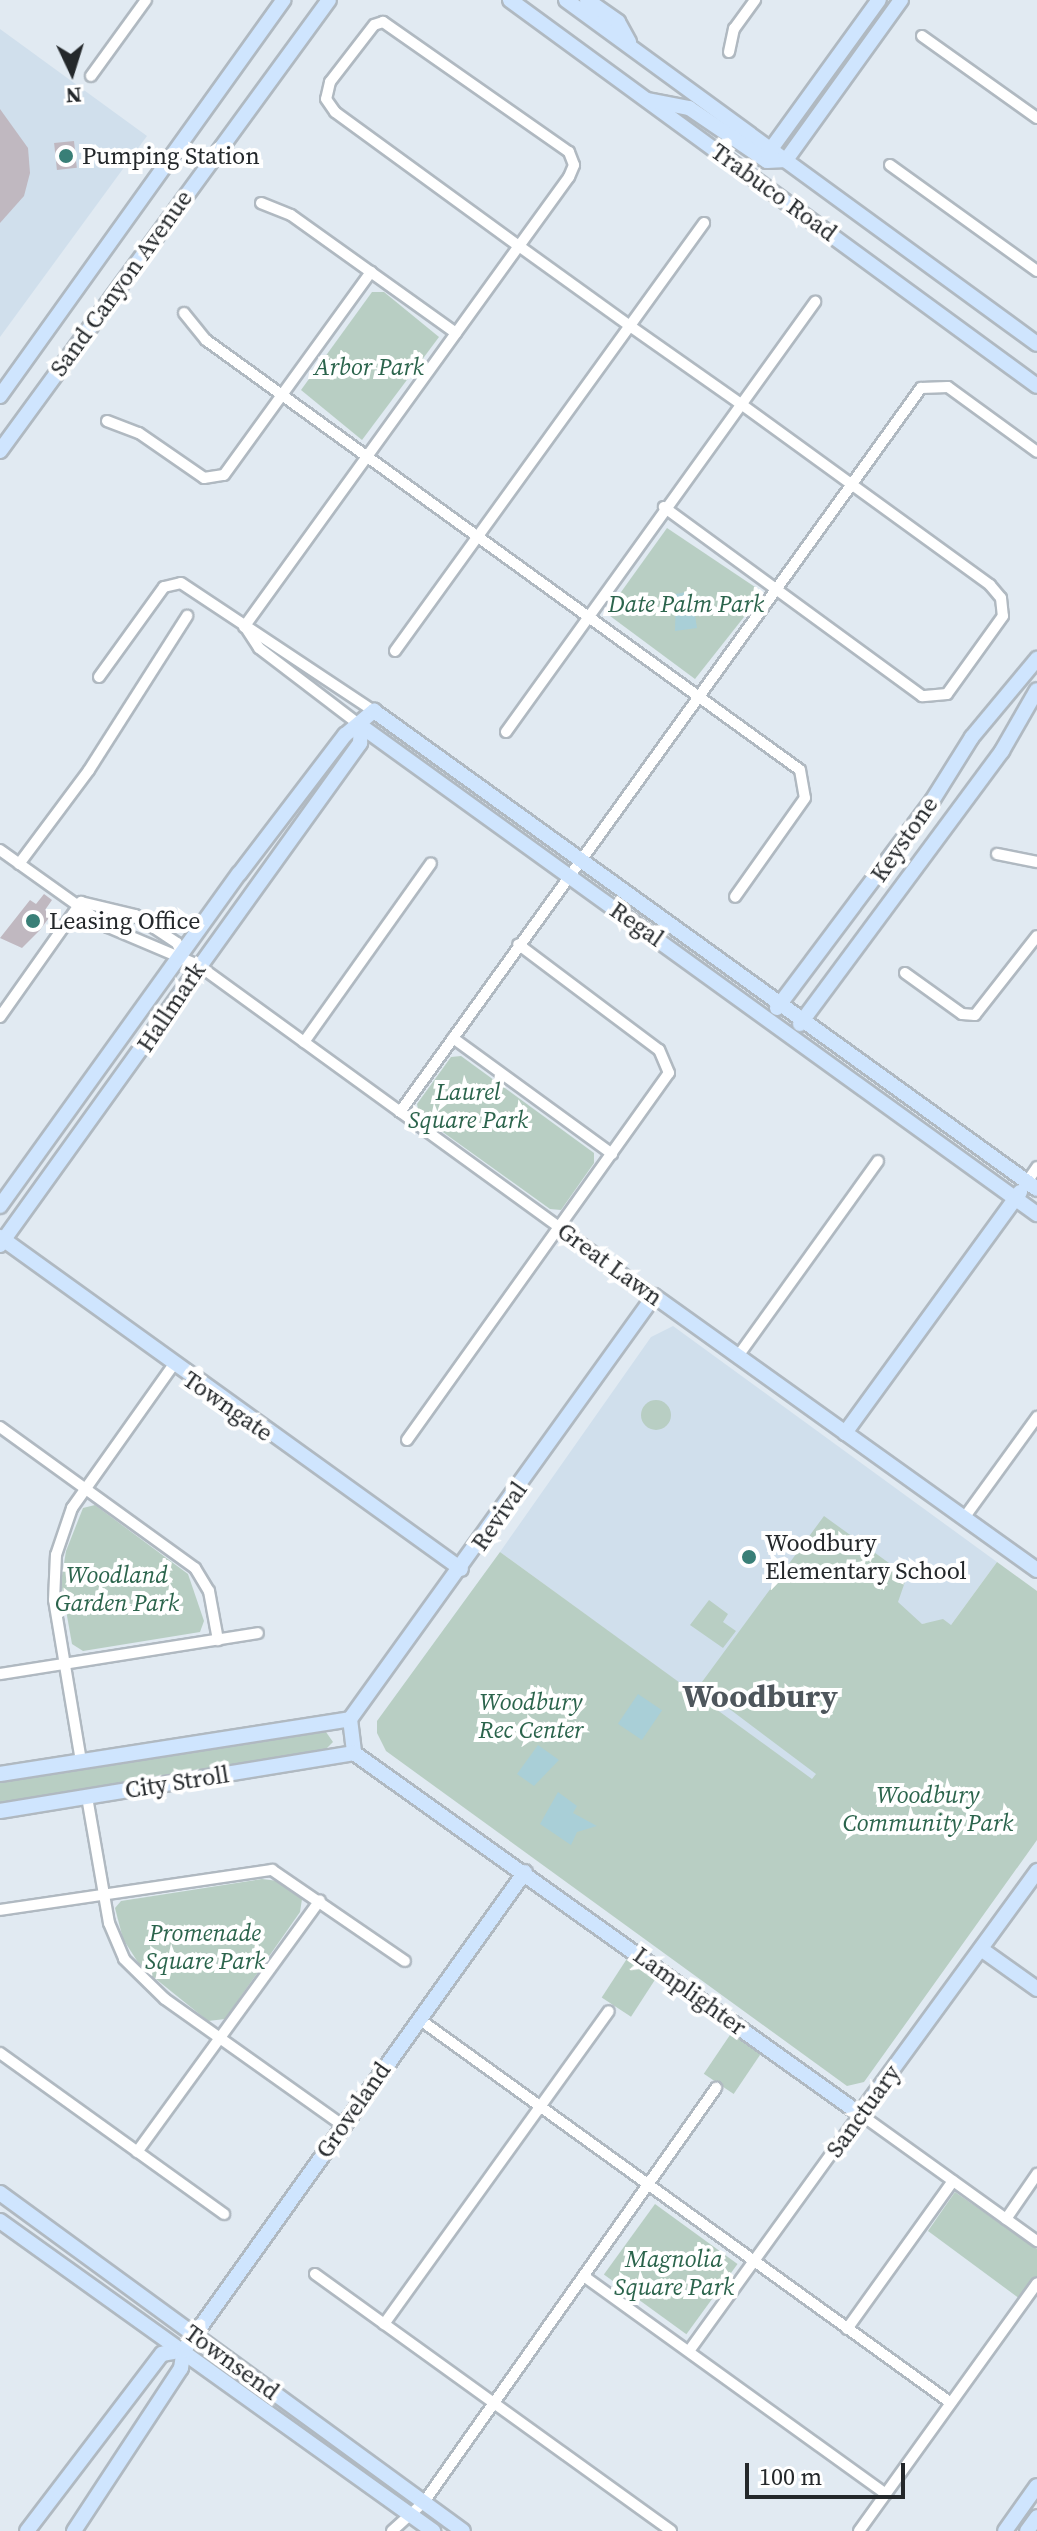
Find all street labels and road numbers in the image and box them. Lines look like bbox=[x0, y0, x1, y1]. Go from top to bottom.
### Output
street label: Trabuco Road bbox=[706, 137, 842, 247]
street label: Sand Canyon Avenue bbox=[44, 184, 198, 382]
street label: Keystone bbox=[864, 791, 944, 887]
street label: Regal bbox=[605, 895, 669, 953]
street label: Hallmark bbox=[131, 957, 211, 1057]
street label: Great Lawn bbox=[552, 1216, 668, 1312]
street label: Towngate bbox=[178, 1365, 278, 1447]
street label: Revival bbox=[465, 1476, 533, 1556]
street label: City Stroll bbox=[123, 1760, 231, 1804]
street label: Lamplighter bbox=[628, 1940, 752, 2042]
street label: Groveland bbox=[310, 2057, 396, 2163]
street label: Sanctuary bbox=[820, 2059, 906, 2163]
street label: Townsend bbox=[179, 2318, 285, 2406]

